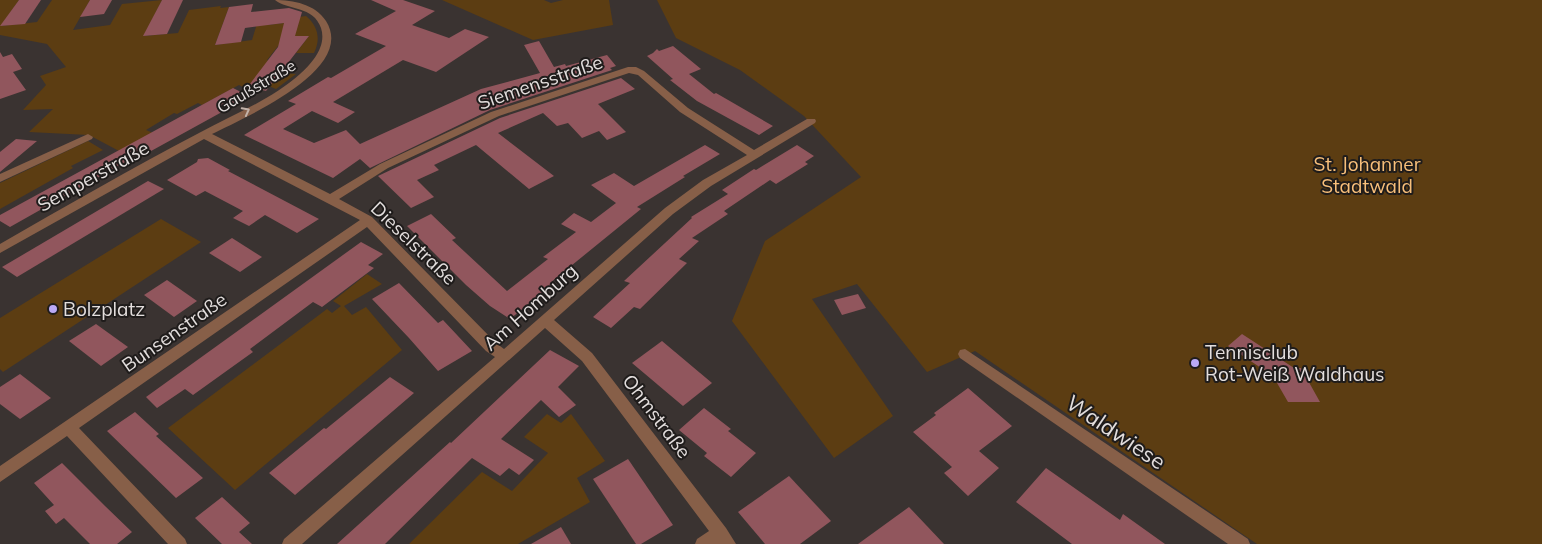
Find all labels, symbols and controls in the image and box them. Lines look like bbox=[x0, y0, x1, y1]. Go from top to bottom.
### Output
street label: Siemensstraße bbox=[474, 49, 606, 115]
street label: Gaußstraße bbox=[213, 55, 299, 117]
one-way arrow bbox=[241, 107, 250, 117]
street label: Semperstraße bbox=[33, 135, 153, 217]
park label: St. Johanner Stadtwald bbox=[1313, 152, 1421, 198]
street label: Dieselstraße bbox=[366, 196, 462, 290]
street label: Am Homburg bbox=[478, 259, 582, 355]
street label: Bunsenstraße bbox=[117, 287, 231, 377]
place label: Bolzplatz bbox=[63, 297, 145, 321]
marker: Bolzplatz bbox=[47, 303, 59, 315]
place label: Tennisclub Rot-Weiß Waldhaus bbox=[1205, 340, 1385, 386]
marker: Tennisclub Rot-Weiß Waldhaus bbox=[1189, 357, 1201, 369]
street label: Ohmstraße bbox=[618, 369, 696, 463]
street label: Waldwiese bbox=[1061, 389, 1171, 475]

